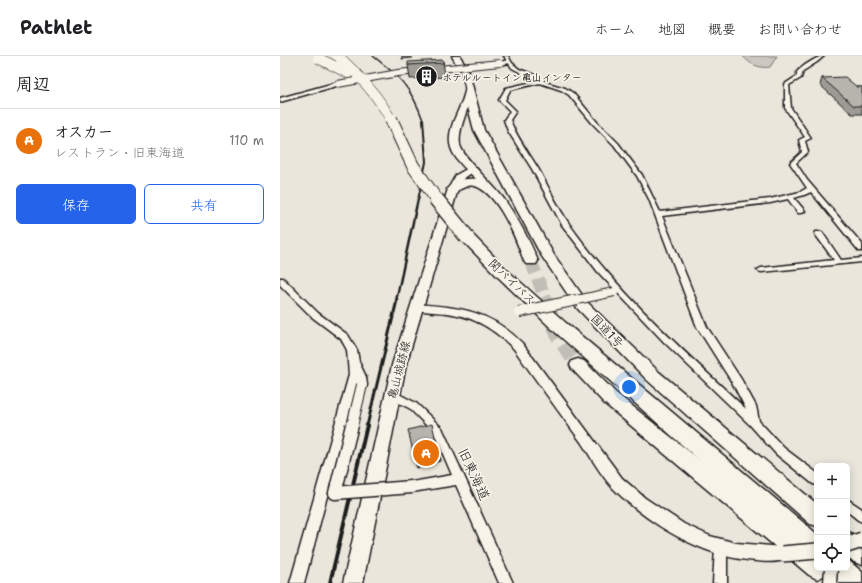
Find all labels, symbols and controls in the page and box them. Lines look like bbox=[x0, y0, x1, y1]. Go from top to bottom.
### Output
text: Pathlet bbox=[20, 15, 92, 40]
text: ホーム bbox=[595, 20, 636, 38]
text: 地図 bbox=[658, 20, 686, 38]
text: 概要 bbox=[708, 20, 736, 38]
text: お問い合わせ bbox=[758, 20, 842, 38]
building icon: ホテルルートイン亀山インター bbox=[414, 64, 440, 90]
place label: ホテルルートイン亀山インター bbox=[442, 71, 582, 84]
text: 周辺 bbox=[16, 73, 50, 95]
text: オスカー bbox=[54, 122, 113, 142]
text: A bbox=[24, 132, 34, 149]
text: 110 m bbox=[229, 132, 264, 149]
text: レストラン · 旧東海道 bbox=[54, 144, 185, 161]
button: 保存 bbox=[16, 184, 136, 224]
button: 共有 bbox=[144, 184, 264, 224]
street label: 関バイパス bbox=[485, 255, 539, 309]
street label: 国道1号 bbox=[587, 311, 627, 351]
street label: 亀山城跡線 bbox=[384, 339, 414, 401]
your location bbox=[619, 377, 639, 397]
pin: A bbox=[413, 438, 439, 468]
street label: 旧東海道 bbox=[454, 445, 494, 503]
map controls bbox=[814, 463, 850, 571]
button: + bbox=[814, 463, 850, 499]
button: − bbox=[814, 499, 850, 535]
button: locate bbox=[814, 535, 850, 571]

